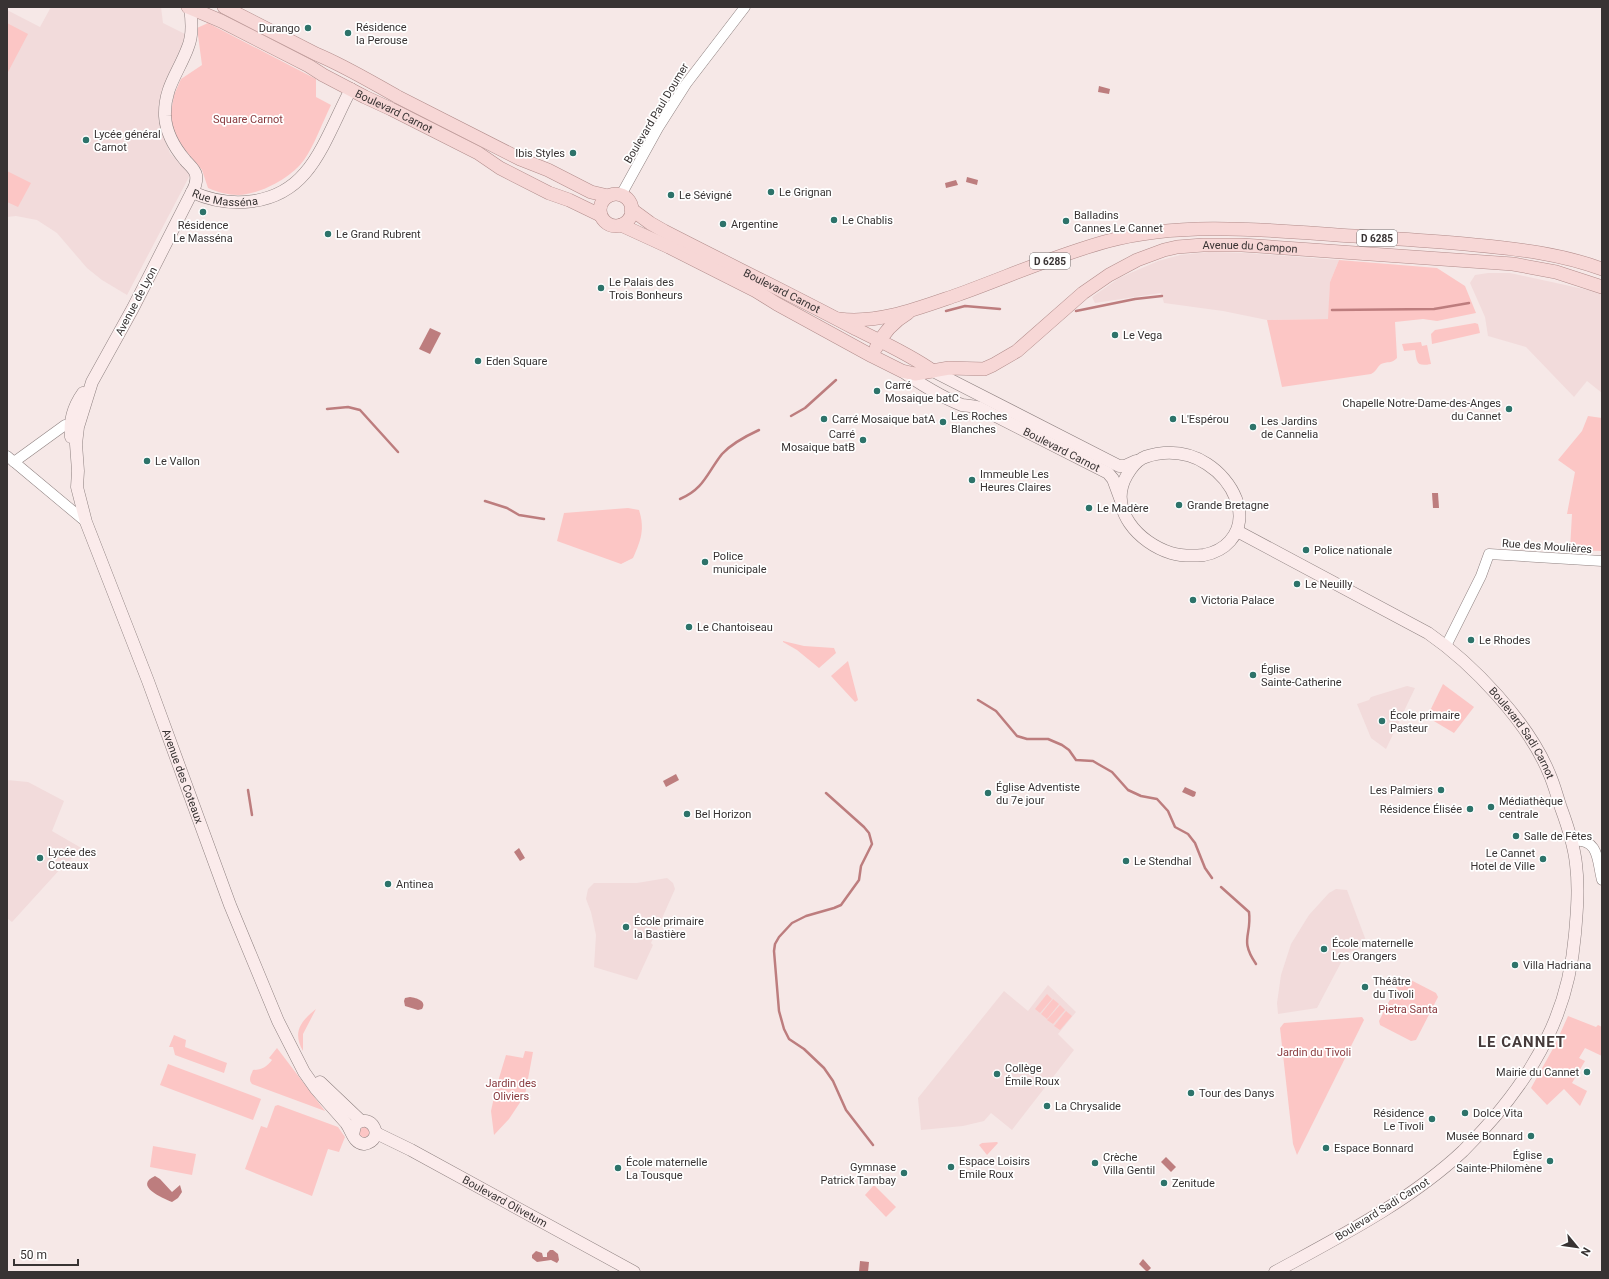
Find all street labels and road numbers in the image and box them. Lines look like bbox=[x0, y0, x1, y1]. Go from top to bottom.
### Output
street label: Boulevard Paul Doumer bbox=[621, 61, 692, 166]
street label: Boulevard Carnot bbox=[353, 87, 435, 136]
street label: Rue Masséna bbox=[190, 187, 259, 209]
road number: D 6285 bbox=[1357, 230, 1397, 246]
street label: Avenue du Campon bbox=[1203, 239, 1298, 256]
road number: D 6285 bbox=[1030, 253, 1070, 269]
street label: Avenue de Lyon bbox=[113, 265, 160, 338]
street label: Boulevard Carnot bbox=[741, 266, 823, 316]
street label: Boulevard Carnot bbox=[1021, 425, 1102, 475]
street label: Rue des Moulières bbox=[1502, 537, 1593, 556]
street label: Boulevard Sadi Carnot bbox=[1486, 684, 1557, 781]
street label: Avenue des Coteaux bbox=[159, 727, 206, 826]
street label: Boulevard Olivetum bbox=[460, 1173, 549, 1230]
street label: Boulevard Sadi Carnot bbox=[1333, 1175, 1432, 1244]

